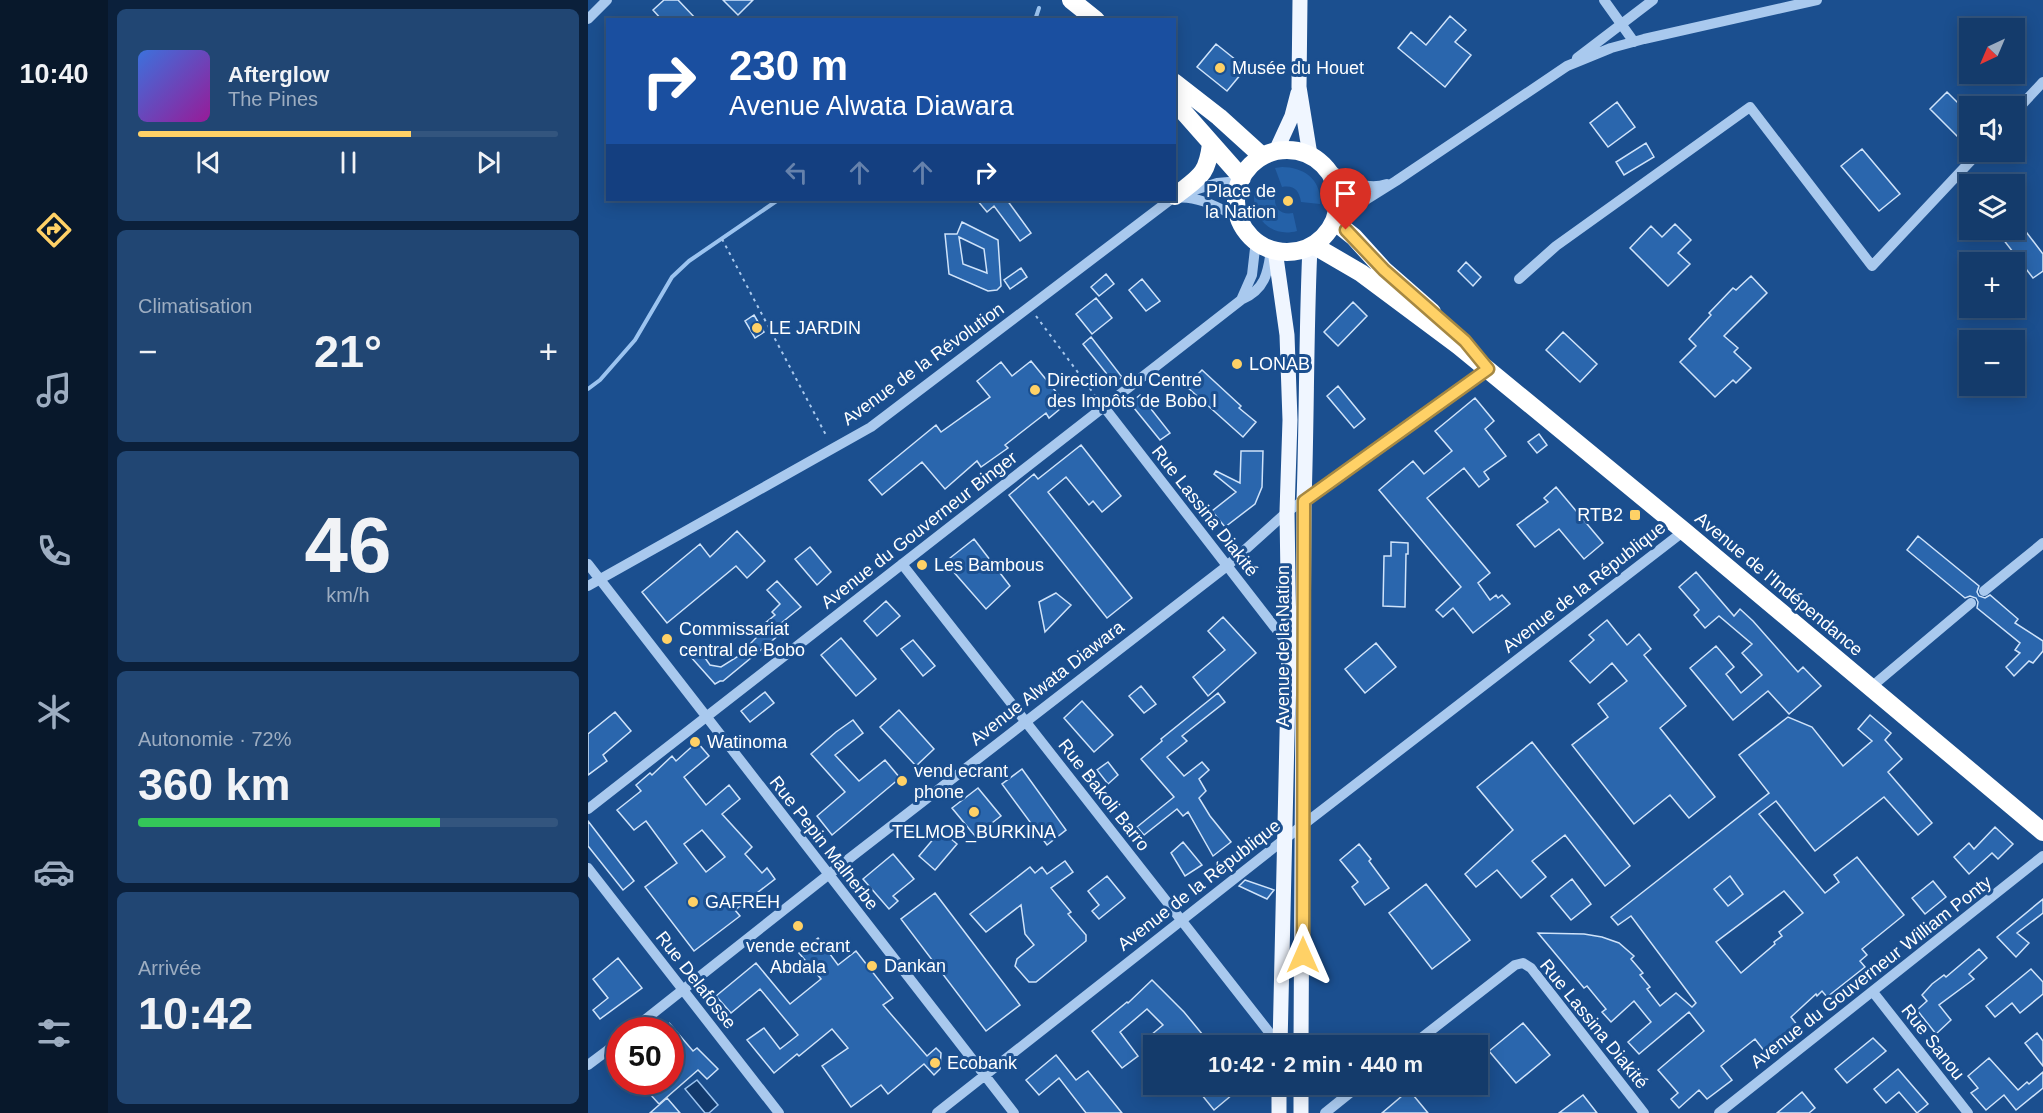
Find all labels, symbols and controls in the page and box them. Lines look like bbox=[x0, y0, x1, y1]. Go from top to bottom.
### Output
north arrow bbox=[1959, 18, 2025, 84]
map controls bbox=[1959, 18, 2025, 396]
icon: right bbox=[630, 42, 708, 120]
text: 230 m bbox=[729, 42, 848, 89]
place label: Musée du Houet bbox=[1232, 58, 1364, 78]
text: 10:40 bbox=[19, 59, 89, 89]
marker: Musée du Houet bbox=[1213, 61, 1227, 75]
text: Afterglow bbox=[228, 62, 329, 87]
text: The Pines bbox=[228, 88, 318, 110]
text: Avenue Alwata Diawara bbox=[729, 91, 1014, 121]
button: sound bbox=[1959, 96, 2025, 162]
icon: previous bbox=[192, 146, 225, 179]
icon: pause bbox=[332, 146, 365, 179]
icon: next bbox=[472, 146, 505, 179]
icon: left bbox=[780, 156, 813, 189]
icon: ahead bbox=[843, 156, 876, 189]
icon: ahead bbox=[906, 156, 939, 189]
icon: right bbox=[969, 156, 1002, 189]
pin bbox=[1320, 168, 1371, 230]
button: layers bbox=[1959, 174, 2025, 240]
icon: arrive bbox=[1329, 177, 1362, 210]
place label: Place de la Nation bbox=[1205, 181, 1276, 222]
marker: Place de la Nation bbox=[1281, 194, 1295, 208]
icon: directions bbox=[33, 209, 75, 251]
button: + bbox=[1959, 252, 2025, 318]
text: Climatisation bbox=[138, 295, 252, 317]
street label: Avenue de la Révolution bbox=[838, 299, 1008, 429]
place label: LE JARDIN bbox=[769, 318, 861, 338]
marker: LE JARDIN bbox=[750, 321, 764, 335]
text: 21° bbox=[314, 326, 382, 377]
button: − bbox=[1959, 330, 2025, 396]
text: − bbox=[138, 333, 157, 370]
text: + bbox=[539, 333, 558, 370]
place label: LONAB bbox=[1249, 354, 1310, 374]
marker: LONAB bbox=[1230, 357, 1244, 371]
icon: music bbox=[33, 369, 75, 411]
place label: Direction du Centre des Impôts de Bobo I bbox=[1047, 370, 1217, 411]
marker: Direction du Centre des Impôts de Bobo I bbox=[1028, 383, 1042, 397]
street label: Rue Lassina Diakité bbox=[1148, 442, 1262, 580]
street label: Avenue du Gouverneur Binger bbox=[817, 447, 1021, 613]
text: 46 bbox=[305, 501, 391, 589]
place label: RTB2 bbox=[1577, 505, 1623, 525]
marker: RTB2 bbox=[1628, 508, 1642, 522]
street label: Avenue de l'Indépendance bbox=[1691, 508, 1867, 660]
street label: Avenue de la République bbox=[1499, 517, 1669, 657]
icon: phone bbox=[33, 530, 75, 572]
place label: Les Bambous bbox=[934, 555, 1044, 575]
marker: Les Bambous bbox=[915, 558, 929, 572]
street label: Avenue de la Nation bbox=[1273, 565, 1293, 727]
text: km/h bbox=[326, 584, 370, 606]
street label: Avenue Alwata Diawara bbox=[966, 616, 1129, 749]
place label: Commissariat central de Bobo bbox=[679, 619, 805, 660]
marker: Commissariat central de Bobo bbox=[660, 632, 674, 646]
icon: climate bbox=[33, 691, 75, 733]
text: Autonomie · 72% bbox=[138, 728, 291, 750]
place label: Watinoma bbox=[707, 732, 788, 752]
marker: Watinoma bbox=[688, 735, 702, 749]
street label: Rue Bakoli Barro bbox=[1054, 735, 1154, 855]
text: 360 km bbox=[138, 759, 291, 810]
place label: vend ecrant phone bbox=[914, 761, 1008, 802]
street label: Rue Pepin Malherbe bbox=[766, 772, 882, 914]
marker: vend ecrant phone bbox=[895, 774, 909, 788]
marker: TELMOB_BURKINA bbox=[967, 805, 981, 819]
street label: Avenue de la République bbox=[1114, 815, 1284, 955]
place label: TELMOB_BURKINA bbox=[892, 822, 1056, 843]
icon: car bbox=[33, 851, 75, 893]
street label: Avenue du Gouverneur William Ponty bbox=[1747, 872, 1995, 1072]
place label: GAFREH bbox=[705, 892, 780, 912]
marker: GAFREH bbox=[686, 895, 700, 909]
marker: vende ecrant Abdala bbox=[791, 919, 805, 933]
position arrow bbox=[1271, 923, 1335, 987]
street label: Rue Delafosse bbox=[652, 927, 740, 1033]
place label: vende ecrant Abdala bbox=[746, 936, 850, 977]
street label: Rue Lassina Diakité bbox=[1536, 955, 1652, 1093]
place label: Dankan bbox=[884, 956, 946, 976]
text: Arrivée bbox=[138, 957, 201, 979]
marker: Dankan bbox=[865, 959, 879, 973]
text: 10:42 bbox=[138, 988, 253, 1039]
street label: Rue Sanou bbox=[1897, 1000, 1969, 1084]
icon: filters bbox=[33, 1012, 75, 1054]
speed limit sign: 50 bbox=[606, 1017, 684, 1095]
text: 10:42 · 2 min · 440 m bbox=[1208, 1052, 1423, 1077]
place label: Ecobank bbox=[947, 1053, 1018, 1073]
marker: Ecobank bbox=[928, 1056, 942, 1070]

